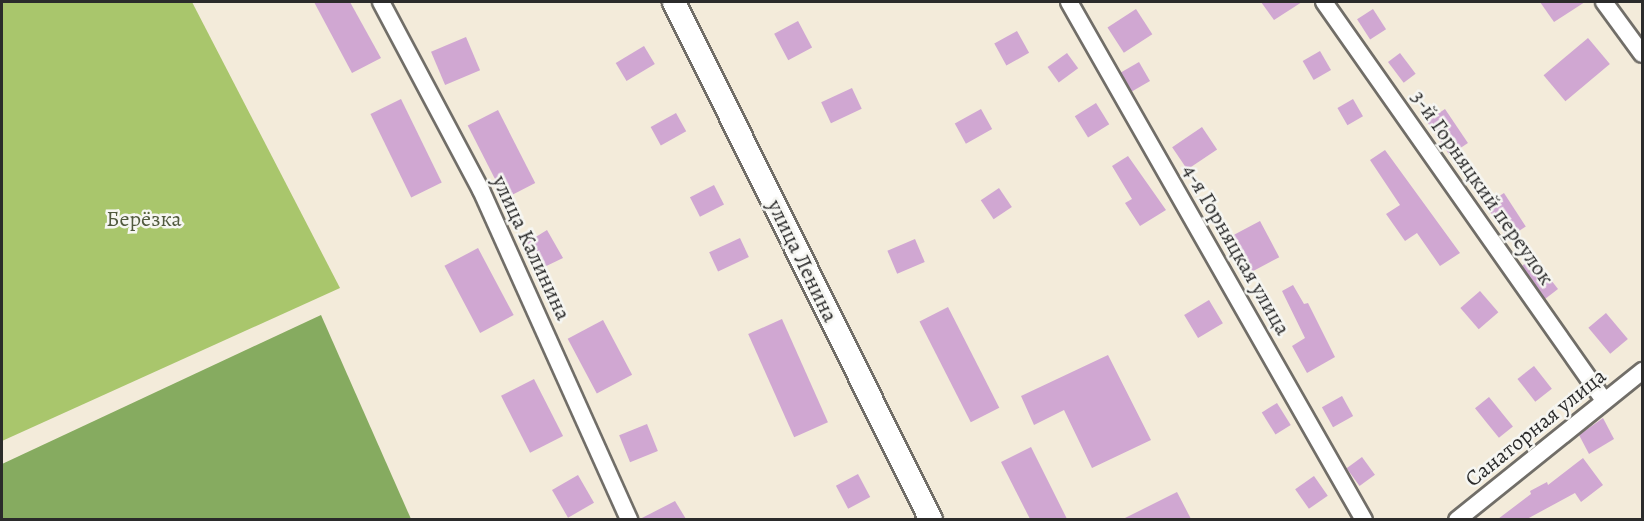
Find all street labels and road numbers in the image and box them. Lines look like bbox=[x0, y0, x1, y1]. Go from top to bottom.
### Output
street label: 3-й Горняцкий переулок bbox=[1405, 86, 1559, 290]
street label: 4-я Горняцкая улица bbox=[1176, 160, 1296, 340]
street label: улица Калинина bbox=[486, 171, 576, 325]
street label: улица Ленина bbox=[761, 195, 843, 327]
street label: Санаторная улица bbox=[1460, 363, 1612, 493]

